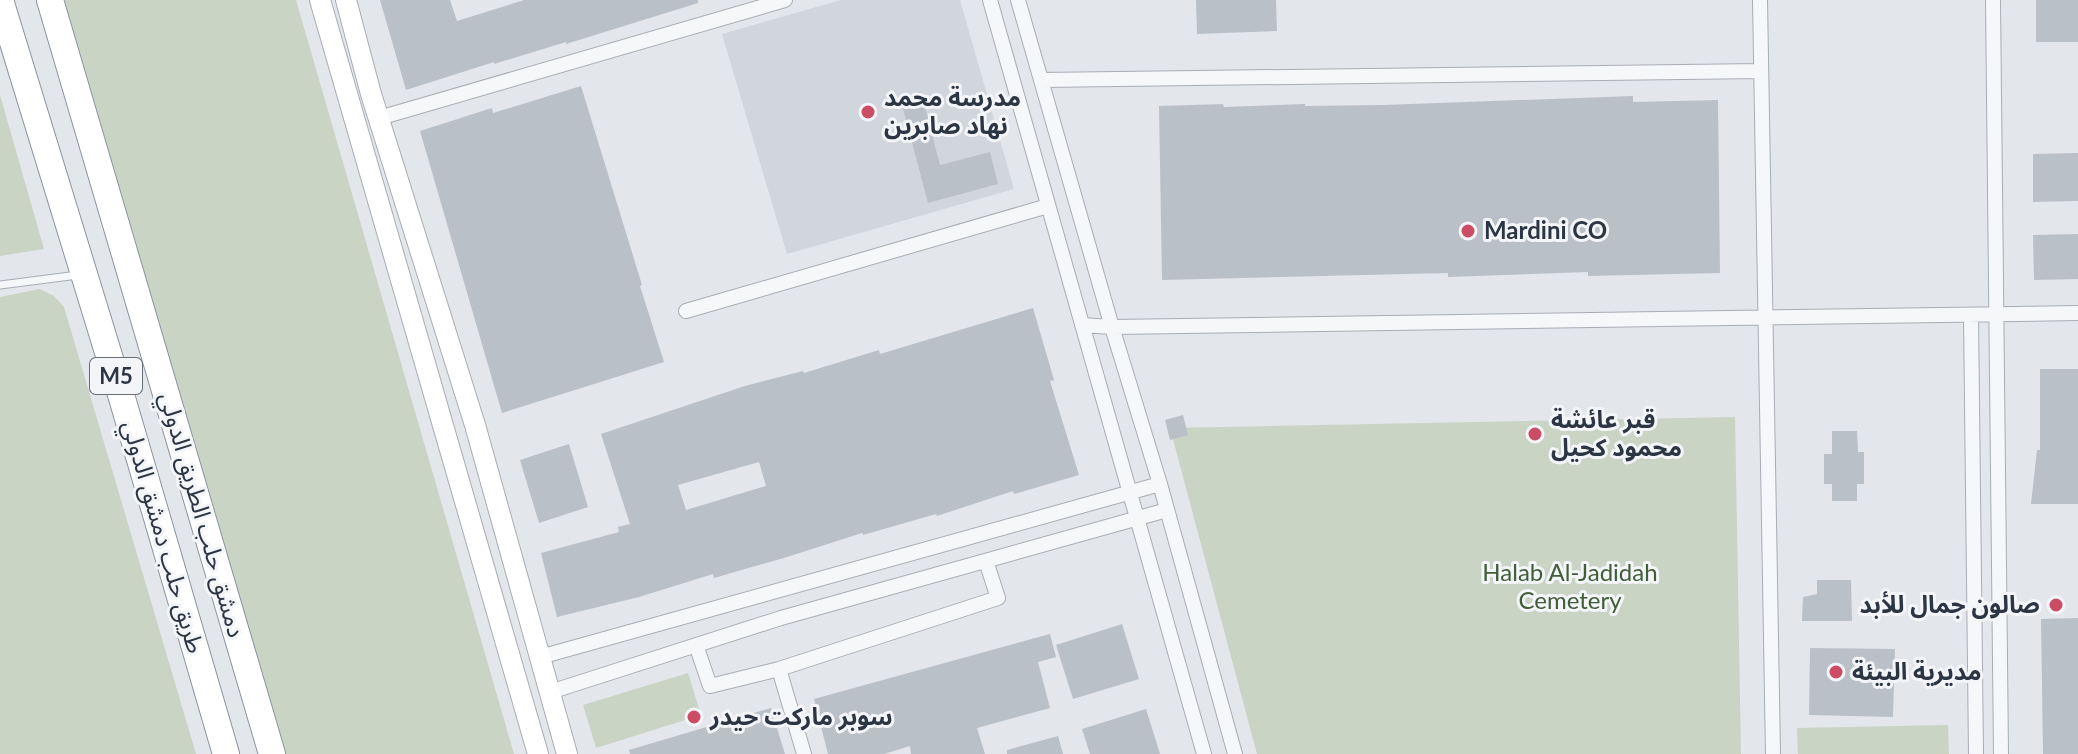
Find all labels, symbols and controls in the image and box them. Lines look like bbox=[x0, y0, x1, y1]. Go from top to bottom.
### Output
place label: مدرسة محمد نهاد صابرين bbox=[884, 82, 1021, 140]
marker: مدرسة محمد نهاد صابرين bbox=[859, 103, 877, 121]
place label: Mardini CO bbox=[1484, 215, 1607, 244]
marker: Mardini CO bbox=[1459, 222, 1477, 240]
road number: M5 bbox=[90, 358, 142, 394]
street label: دمشق حلب الطريق الدولي bbox=[149, 389, 252, 642]
place label: قبر عائشة محمود كحيل bbox=[1551, 404, 1682, 462]
street label: طريق حلب دمشق الدولي bbox=[112, 417, 212, 658]
marker: قبر عائشة محمود كحيل bbox=[1526, 425, 1544, 443]
park label: Halab Al-Jadidah Cemetery bbox=[1482, 557, 1658, 614]
place label: صالون جمال للأبد bbox=[1860, 589, 2040, 619]
marker: صالون جمال للأبد bbox=[2047, 596, 2065, 614]
place label: مديرية البيئة bbox=[1852, 656, 1981, 686]
marker: مديرية البيئة bbox=[1827, 663, 1845, 681]
place label: سوبر ماركت حيدر bbox=[709, 701, 893, 731]
marker: سوبر ماركت حيدر bbox=[685, 708, 703, 726]

